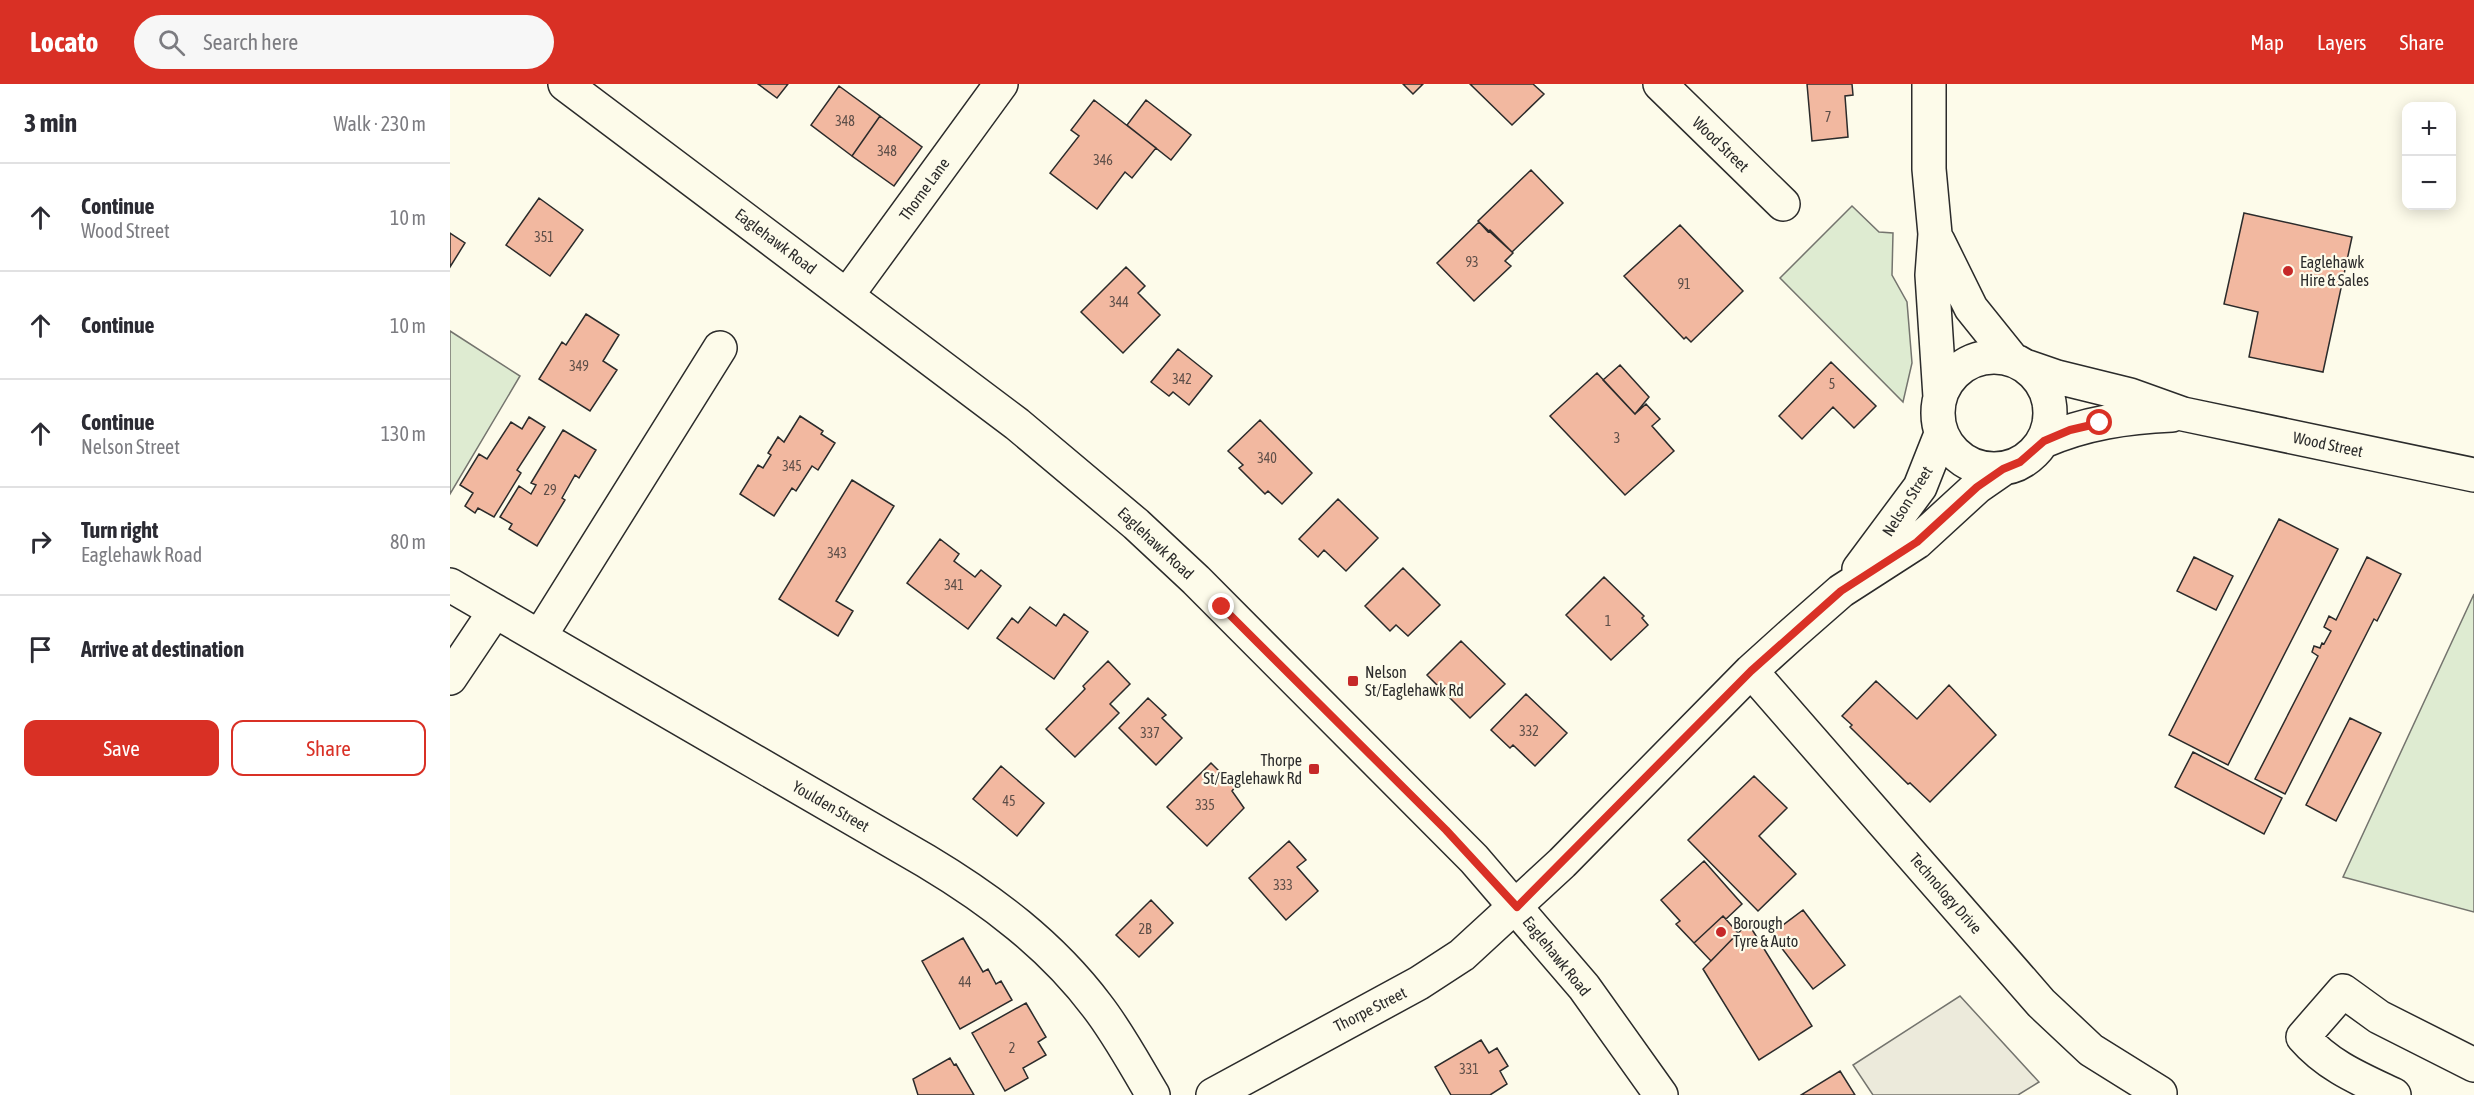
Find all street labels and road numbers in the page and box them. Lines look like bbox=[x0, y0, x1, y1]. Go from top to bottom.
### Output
street label: Wood Street bbox=[1689, 113, 1753, 175]
street label: Thorne Lane bbox=[895, 154, 953, 224]
street label: Eaglehawk Road bbox=[731, 205, 820, 278]
street label: Wood Street bbox=[2291, 428, 2365, 460]
street label: Nelson Street bbox=[1878, 462, 1936, 539]
street label: Eaglehawk Road bbox=[1114, 503, 1198, 583]
street label: Youlden Street bbox=[790, 777, 873, 835]
street label: Technology Drive bbox=[1905, 849, 1986, 937]
street label: Eaglehawk Road bbox=[1519, 913, 1595, 1000]
street label: Thorpe Street bbox=[1331, 983, 1410, 1036]

